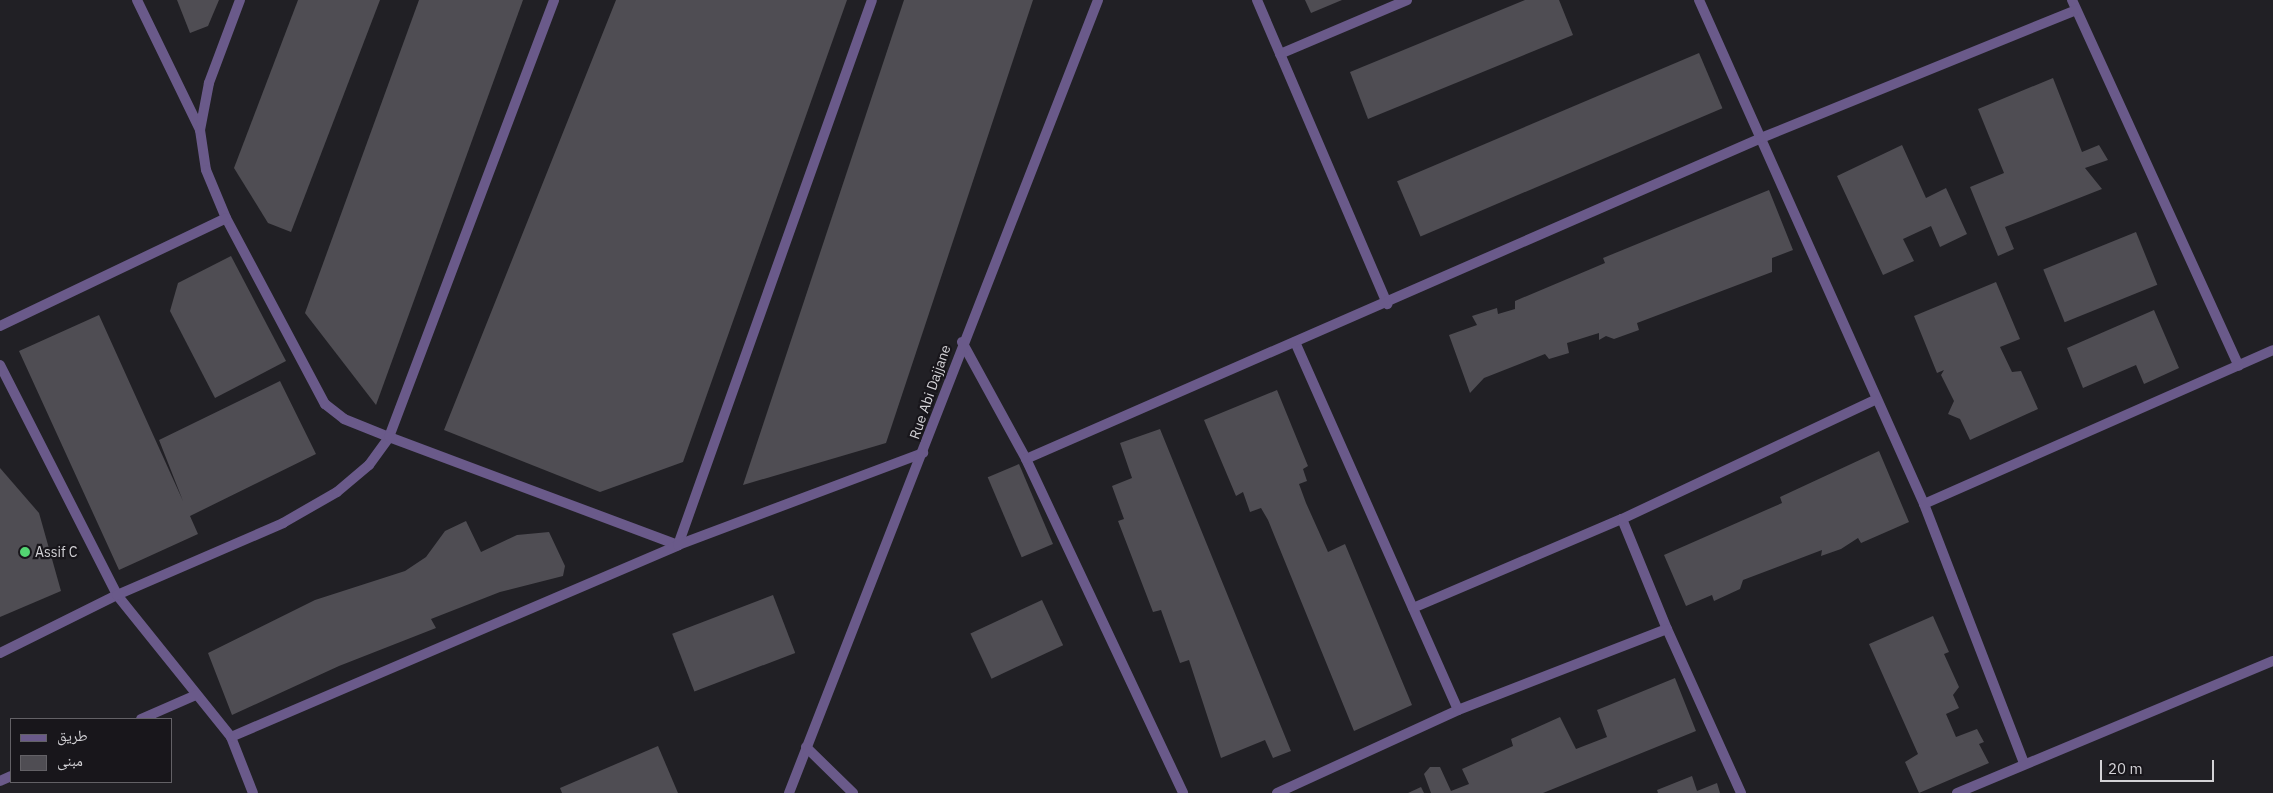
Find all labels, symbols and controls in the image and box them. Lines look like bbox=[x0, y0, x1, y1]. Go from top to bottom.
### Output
street label: Rue Abi Dajjane bbox=[906, 343, 954, 441]
place label: Assif C bbox=[35, 544, 78, 560]
marker: Assif C bbox=[19, 546, 31, 558]
legend bbox=[10, 718, 172, 783]
text: طريق bbox=[57, 726, 88, 745]
scale bar bbox=[2103, 750, 2217, 782]
text: مبنى bbox=[57, 751, 83, 770]
text: 20 m bbox=[2108, 759, 2143, 778]

